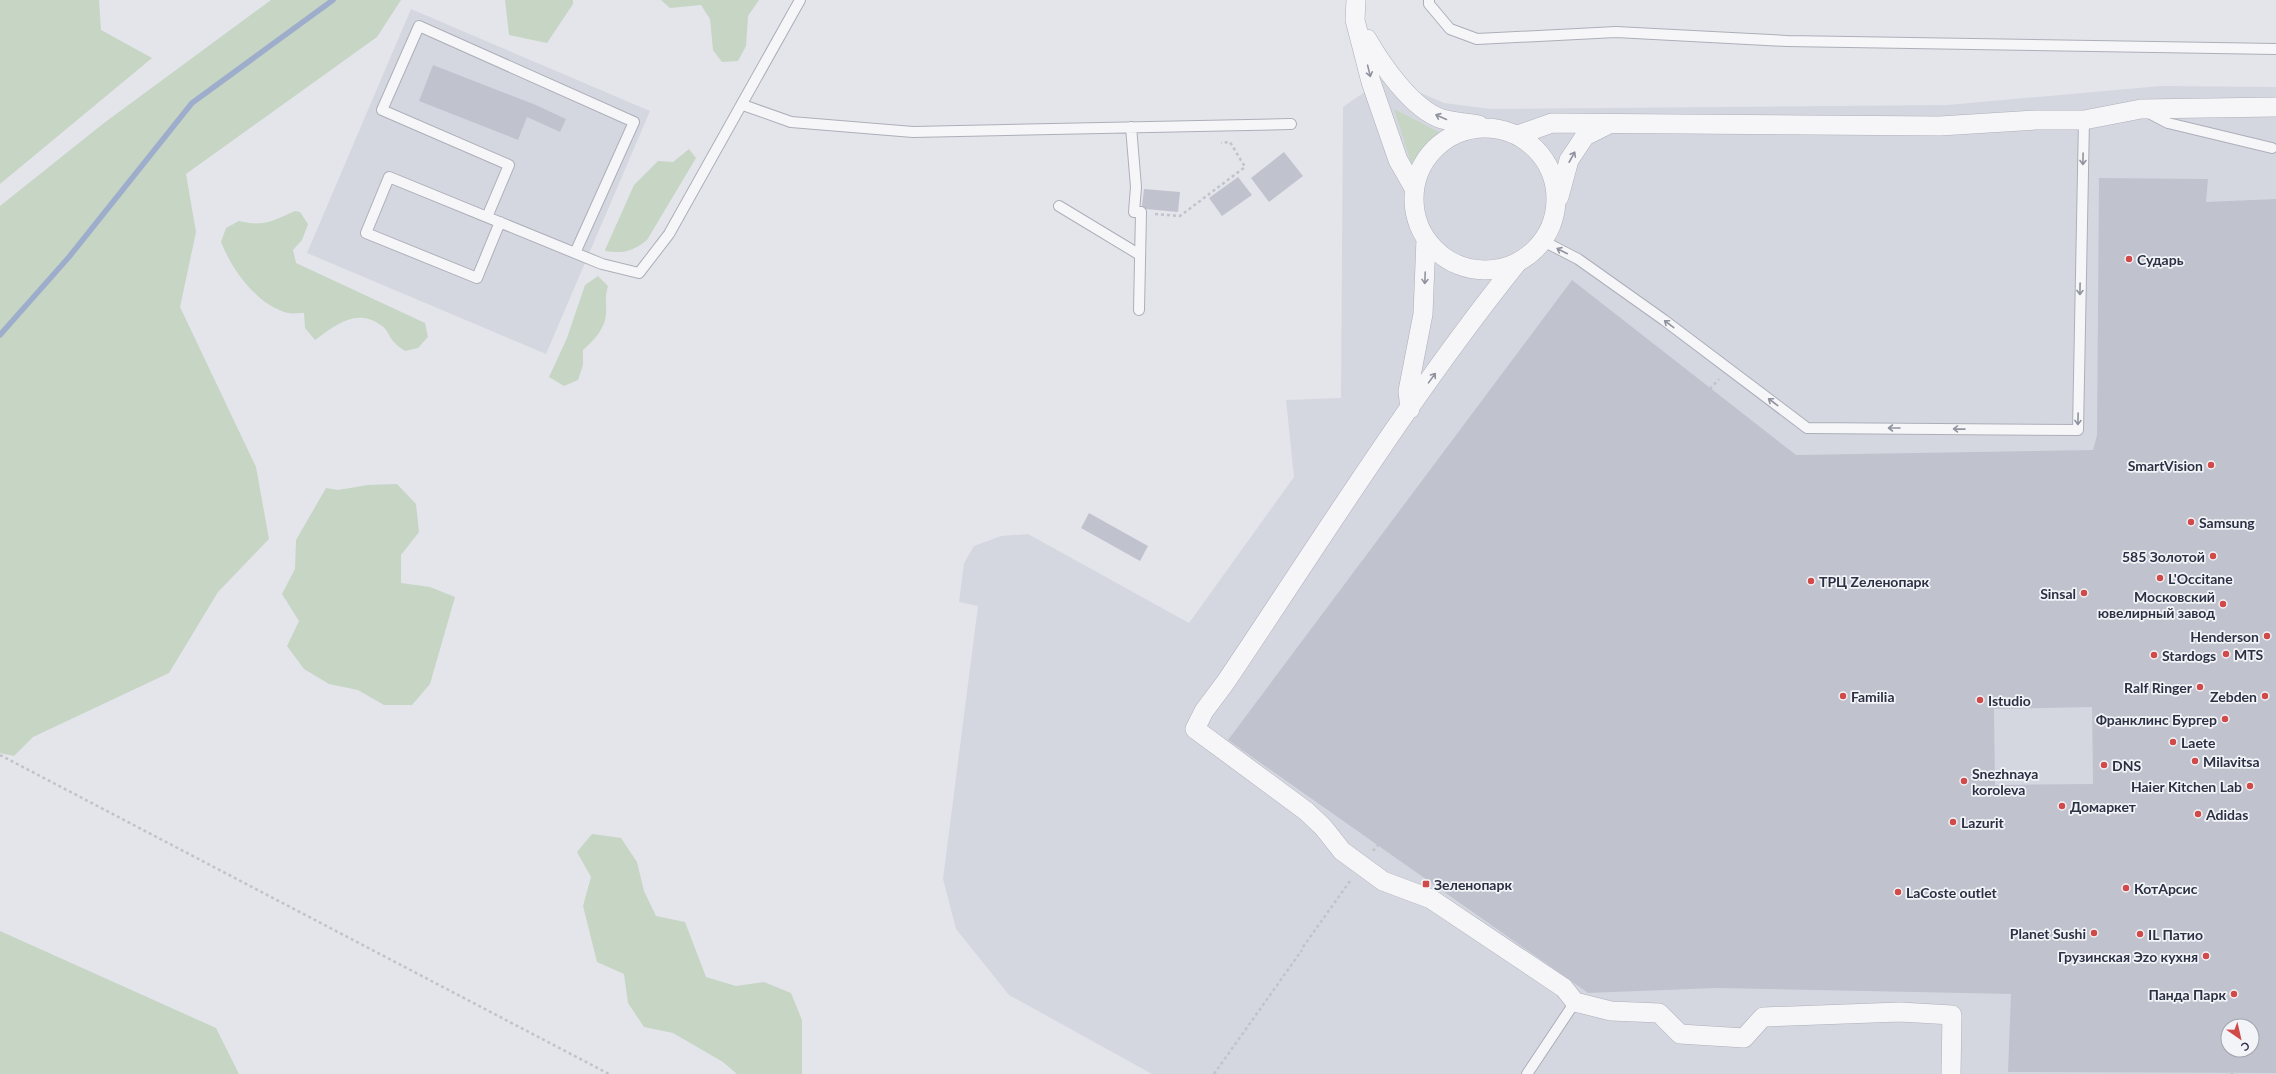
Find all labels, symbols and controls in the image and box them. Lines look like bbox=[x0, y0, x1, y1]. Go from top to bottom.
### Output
one-way arrow bbox=[1365, 64, 1373, 77]
one-way arrow bbox=[1435, 113, 1447, 120]
one-way arrow bbox=[1568, 151, 1576, 163]
one-way arrow bbox=[2079, 152, 2087, 165]
one-way arrow bbox=[1556, 247, 1568, 254]
place label: Сударь bbox=[2137, 251, 2184, 268]
marker: Сударь bbox=[2124, 254, 2134, 264]
one-way arrow bbox=[1421, 271, 1428, 284]
one-way arrow bbox=[2077, 282, 2084, 295]
one-way arrow bbox=[1664, 319, 1675, 328]
one-way arrow bbox=[1428, 372, 1436, 383]
one-way arrow bbox=[1768, 398, 1779, 406]
one-way arrow bbox=[2074, 412, 2082, 425]
one-way arrow bbox=[1888, 424, 1901, 432]
one-way arrow bbox=[1953, 425, 1966, 433]
place label: SmartVision bbox=[2128, 457, 2203, 474]
marker: SmartVision bbox=[2206, 460, 2216, 470]
place label: Samsung bbox=[2199, 514, 2255, 531]
marker: Samsung bbox=[2186, 517, 2196, 527]
place label: 585 Золотой bbox=[2122, 548, 2205, 565]
marker: 585 Золотой bbox=[2208, 551, 2218, 561]
place label: L'Occitane bbox=[2168, 570, 2233, 587]
place label: ТРЦ Zеленопарк bbox=[1819, 573, 1929, 590]
marker: L'Occitane bbox=[2155, 573, 2165, 583]
marker: ТРЦ Zеленопарк bbox=[1806, 576, 1816, 586]
place label: Sinsal bbox=[2040, 585, 2076, 602]
marker: Sinsal bbox=[2079, 588, 2089, 598]
place label: Московский ювелирный завод bbox=[2098, 588, 2215, 621]
marker: Московский ювелирный завод bbox=[2218, 599, 2228, 609]
place label: Henderson bbox=[2190, 628, 2259, 645]
marker: Henderson bbox=[2262, 631, 2272, 641]
place label: MTS bbox=[2234, 646, 2264, 663]
place label: Stardogs bbox=[2162, 647, 2216, 664]
marker: MTS bbox=[2221, 649, 2231, 659]
marker: Stardogs bbox=[2149, 650, 2159, 660]
place label: Ralf Ringer bbox=[2124, 679, 2193, 696]
marker: Ralf Ringer bbox=[2195, 682, 2205, 692]
place label: Familia bbox=[1851, 688, 1895, 705]
place label: Zebden bbox=[2210, 688, 2257, 705]
marker: Familia bbox=[1838, 691, 1848, 701]
marker: Zebden bbox=[2260, 691, 2270, 701]
place label: Istudio bbox=[1988, 692, 2031, 709]
marker: Istudio bbox=[1975, 695, 1985, 705]
place label: Франклинс Бургер bbox=[2096, 711, 2217, 728]
marker: Франклинс Бургер bbox=[2220, 714, 2230, 724]
place label: Laete bbox=[2181, 734, 2216, 751]
marker: Laete bbox=[2168, 737, 2178, 747]
place label: Milavitsa bbox=[2203, 753, 2260, 770]
marker: Milavitsa bbox=[2190, 756, 2200, 766]
place label: DNS bbox=[2112, 757, 2141, 774]
marker: DNS bbox=[2099, 760, 2109, 770]
place label: Snezhnaya koroleva bbox=[1972, 765, 2038, 798]
marker: Snezhnaya koroleva bbox=[1959, 776, 1969, 786]
place label: Haier Kitchen Lab bbox=[2131, 778, 2242, 795]
marker: Haier Kitchen Lab bbox=[2245, 781, 2255, 791]
place label: Домаркет bbox=[2070, 798, 2137, 815]
marker: Домаркет bbox=[2057, 801, 2067, 811]
place label: Adidas bbox=[2205, 806, 2248, 823]
marker: Adidas bbox=[2193, 809, 2203, 819]
place label: Lazurit bbox=[1961, 814, 2004, 831]
marker: Lazurit bbox=[1948, 817, 1958, 827]
place label: Зеленопарк bbox=[1434, 876, 1512, 893]
marker: Зеленопарк bbox=[1421, 879, 1431, 889]
place label: КотАрсис bbox=[2134, 880, 2198, 897]
marker: КотАрсис bbox=[2121, 883, 2131, 893]
place label: LaCoste outlet bbox=[1906, 884, 1998, 901]
marker: LaCoste outlet bbox=[1893, 887, 1903, 897]
place label: Planet Sushi bbox=[2010, 925, 2086, 942]
place label: IL Патио bbox=[2148, 926, 2203, 943]
marker: Planet Sushi bbox=[2089, 928, 2099, 938]
marker: IL Патио bbox=[2135, 929, 2145, 939]
place label: Грузинская Эzо кухня bbox=[2058, 948, 2198, 965]
marker: Грузинская Эzо кухня bbox=[2201, 951, 2211, 961]
place label: Панда Парк bbox=[2148, 986, 2226, 1003]
marker: Панда Парк bbox=[2229, 989, 2239, 999]
north arrow bbox=[2220, 1018, 2260, 1058]
text: С bbox=[2239, 1039, 2253, 1055]

